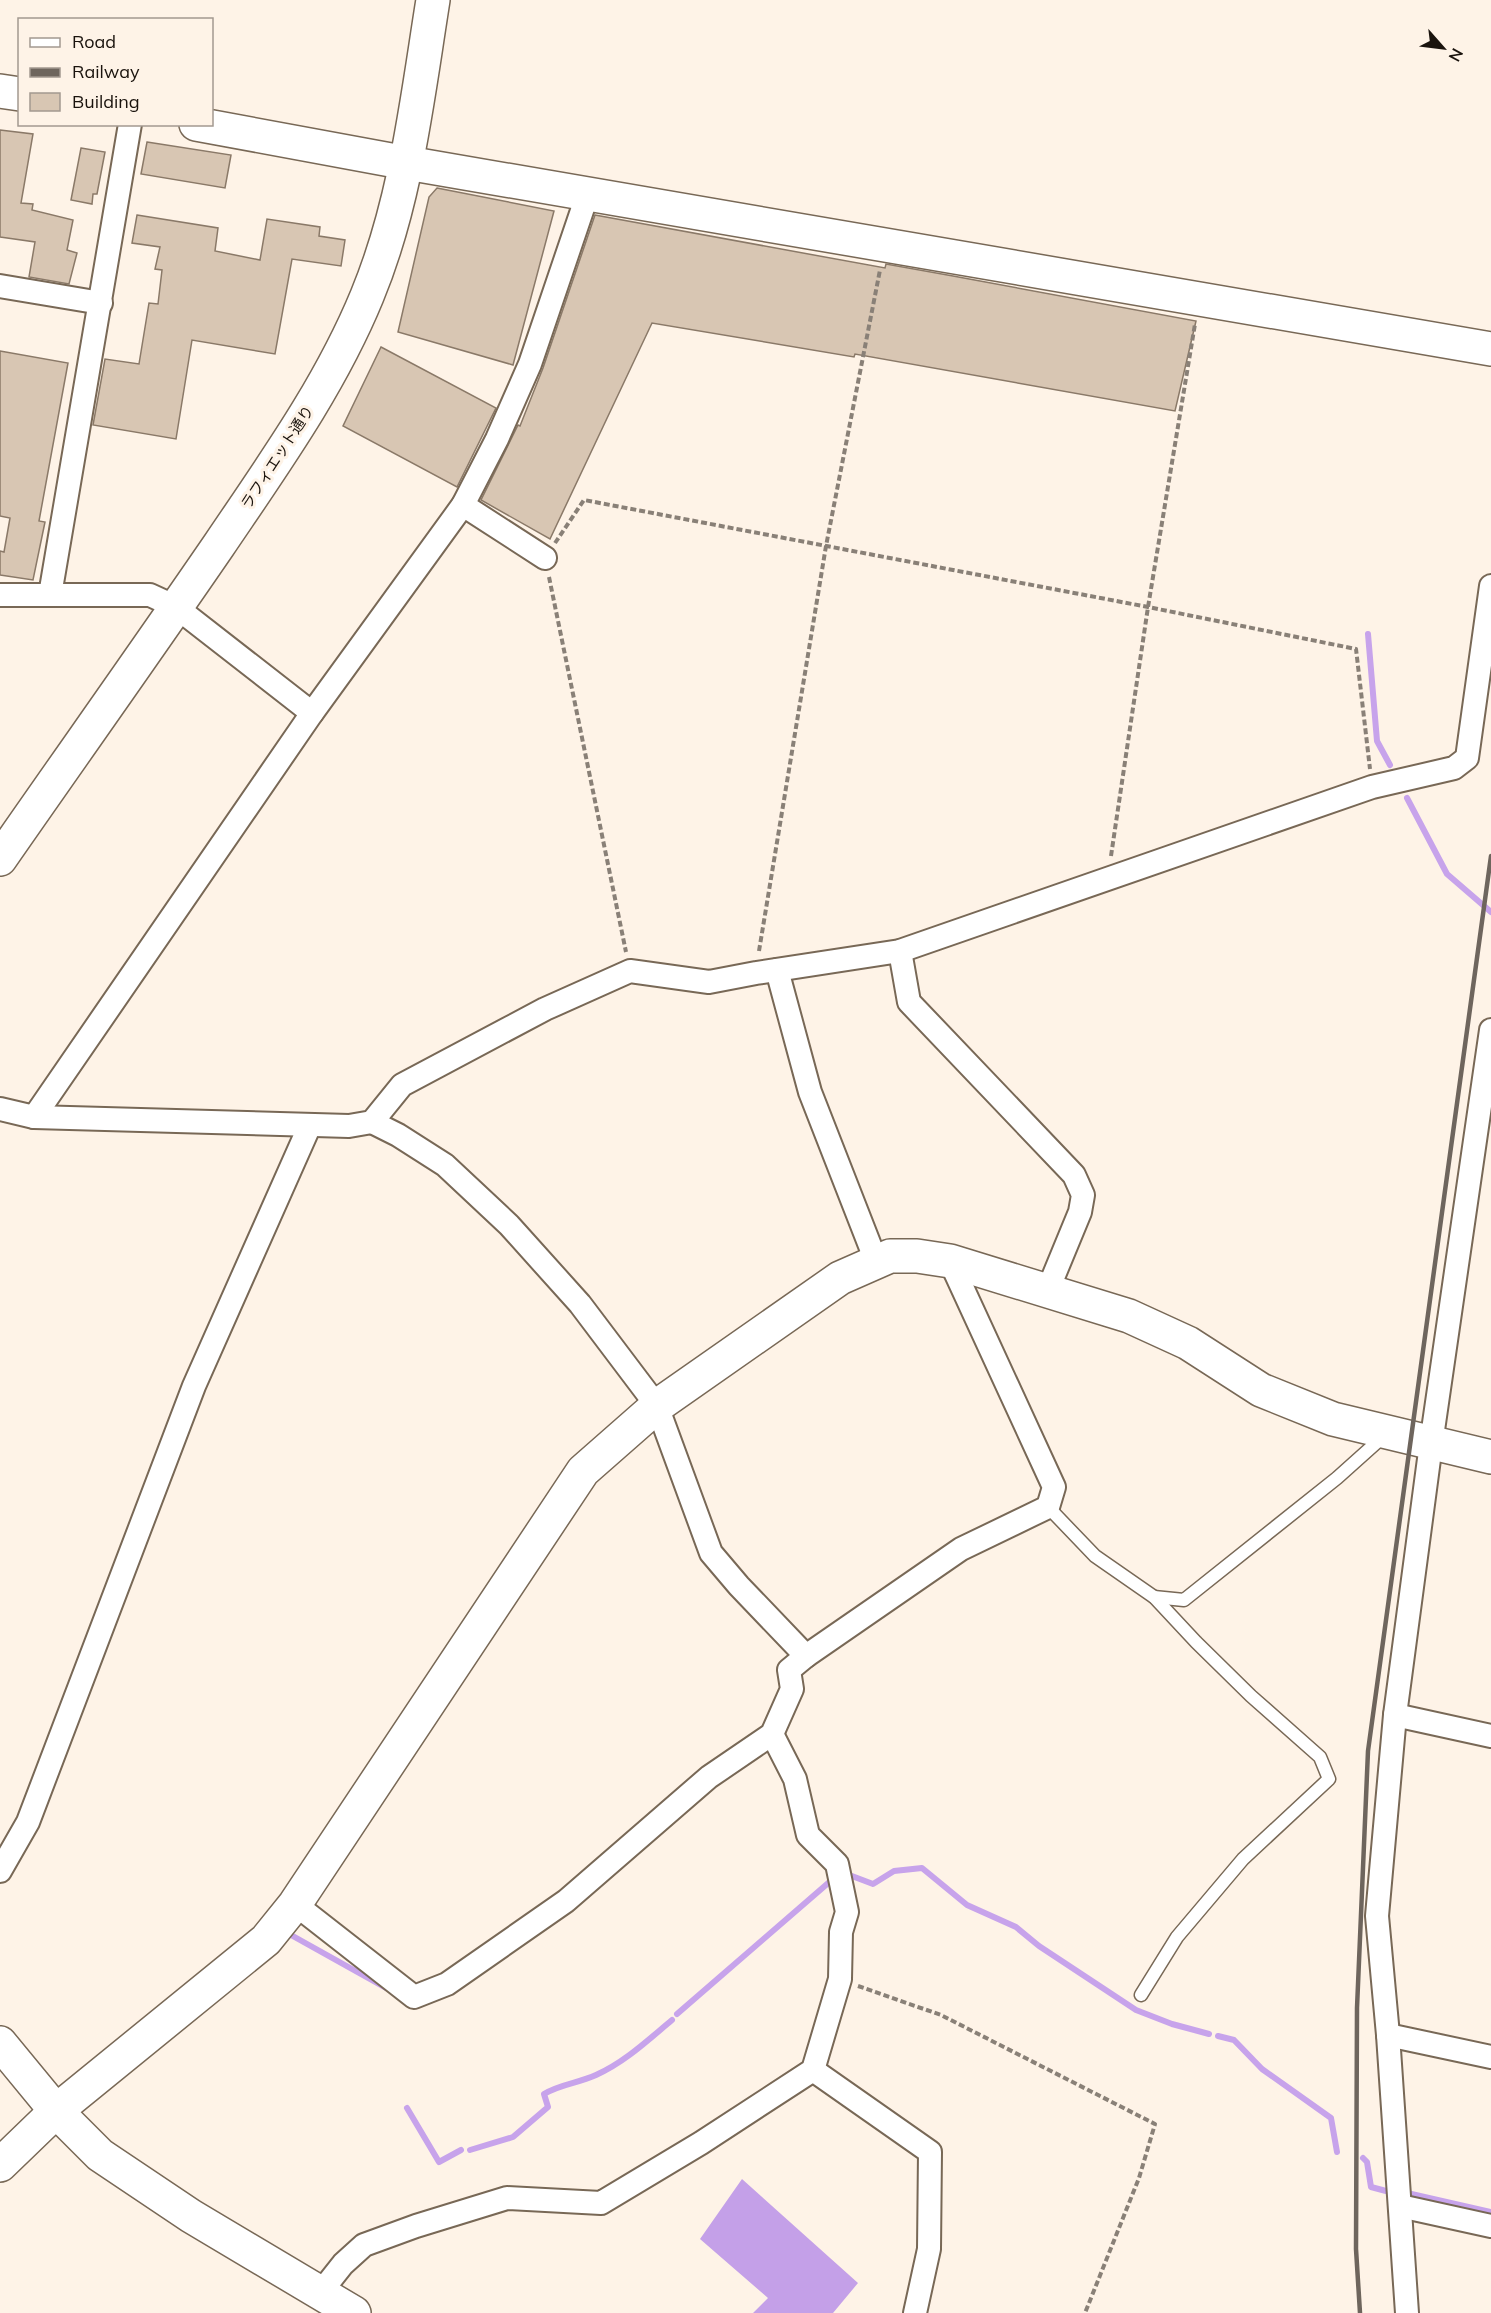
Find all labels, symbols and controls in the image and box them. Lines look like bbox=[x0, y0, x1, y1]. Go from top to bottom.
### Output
legend bbox=[18, 18, 213, 126]
north arrow bbox=[1413, 18, 1473, 78]
text: Road bbox=[72, 30, 116, 53]
text: N bbox=[1445, 45, 1468, 65]
text: Railway bbox=[72, 60, 140, 83]
text: Building bbox=[72, 90, 140, 113]
street label: ラフィエット通り bbox=[236, 402, 318, 512]

